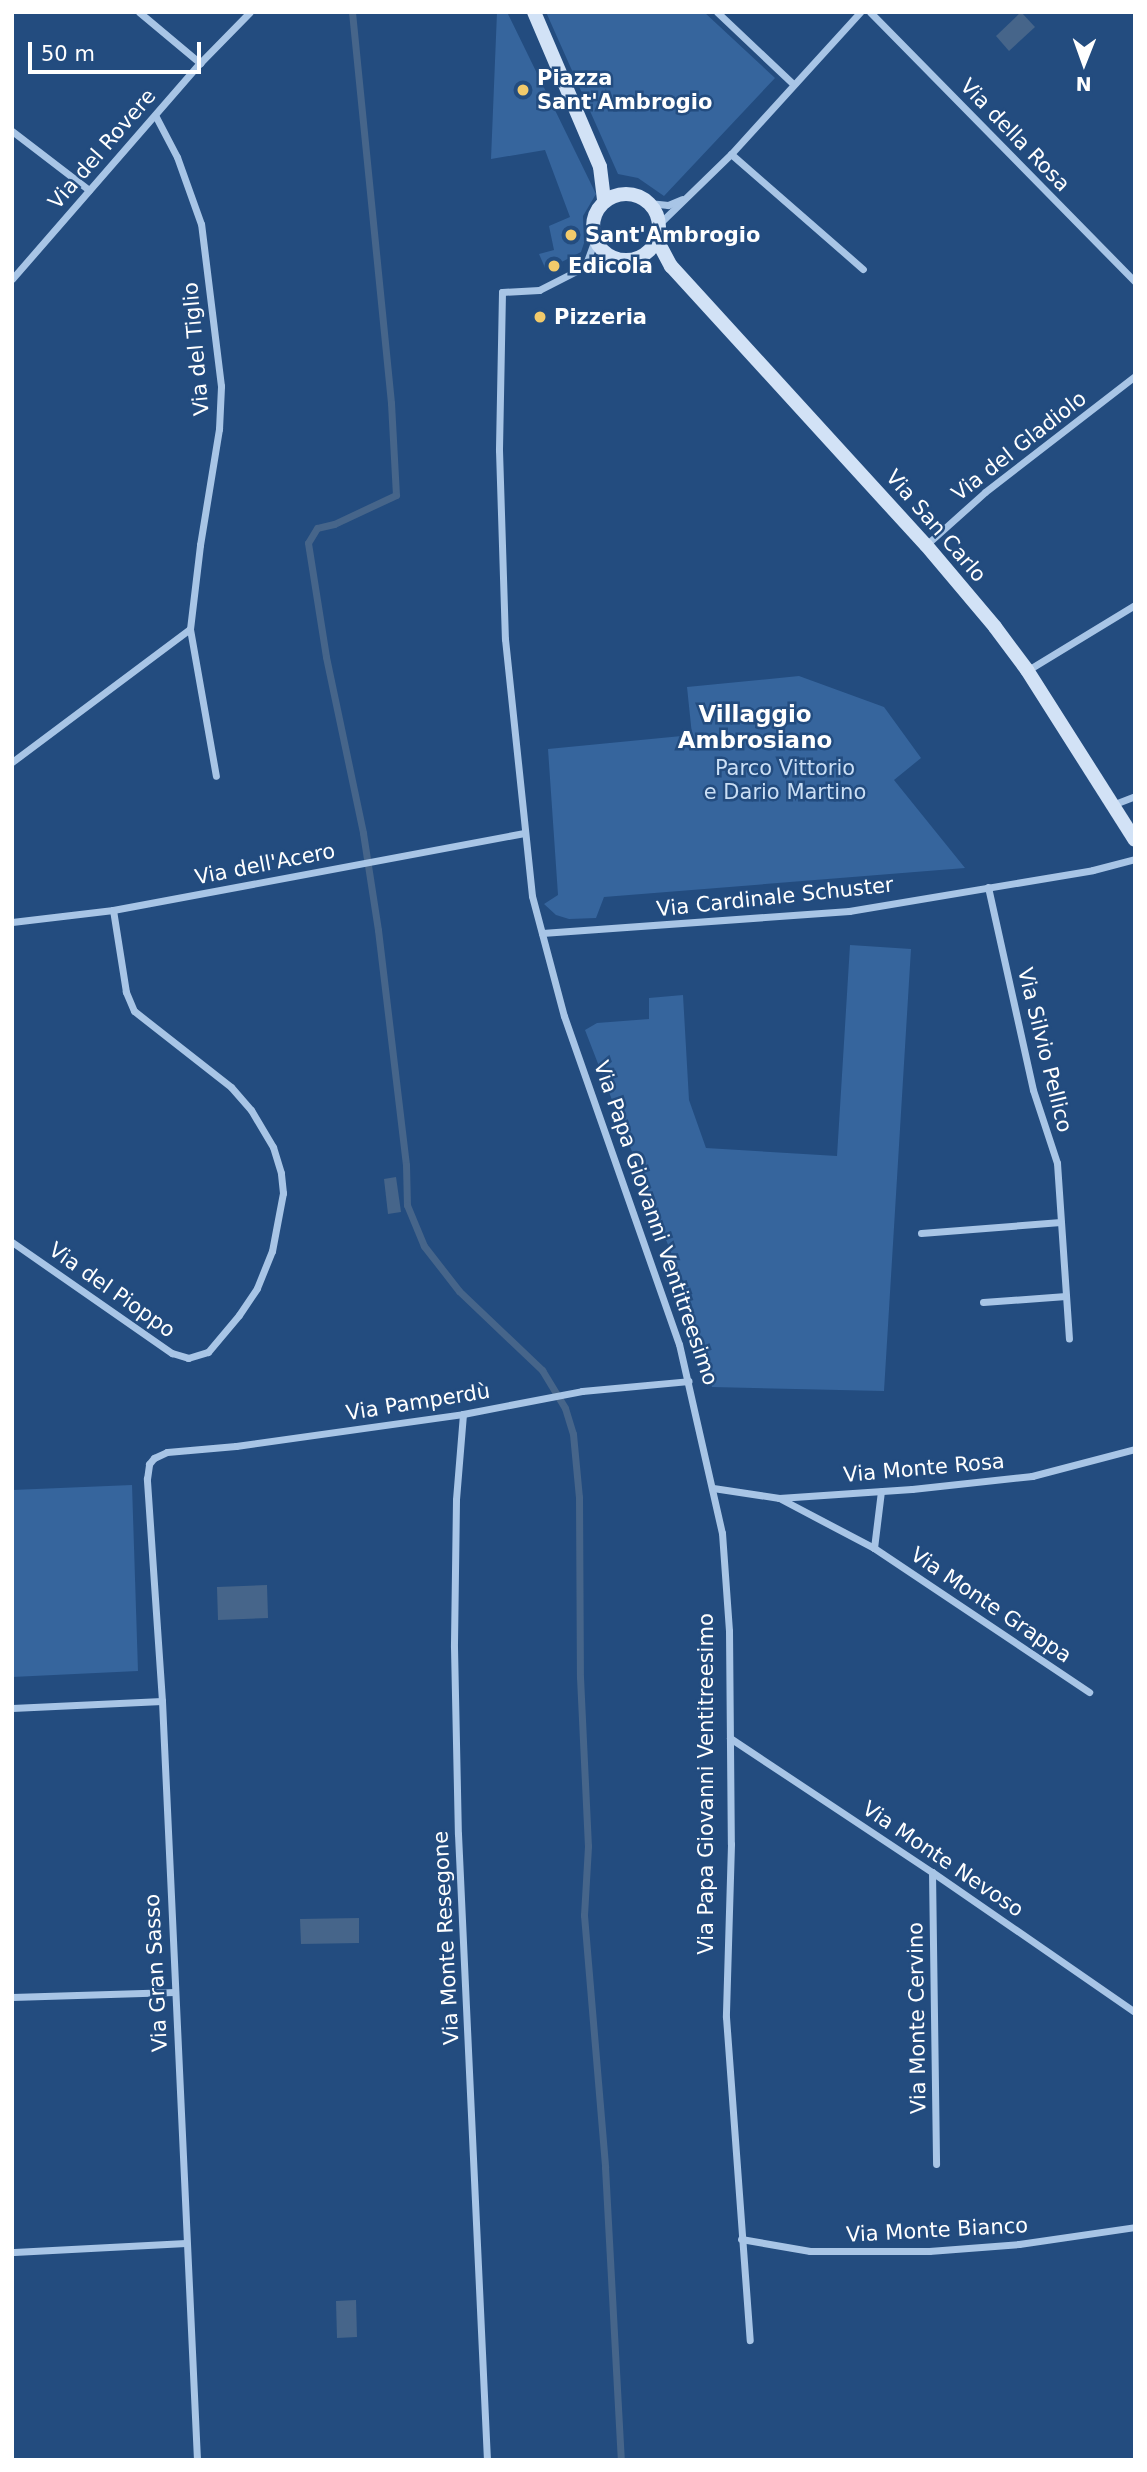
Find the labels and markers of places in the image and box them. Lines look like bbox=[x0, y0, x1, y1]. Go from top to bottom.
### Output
place label: Piazza Sant'Ambrogio bbox=[537, 65, 712, 115]
marker: Piazza Sant'Ambrogio bbox=[515, 82, 531, 98]
place label: Sant'Ambrogio bbox=[585, 222, 760, 248]
marker: Sant'Ambrogio bbox=[563, 227, 579, 243]
place label: Edicola bbox=[568, 253, 653, 279]
marker: Edicola bbox=[546, 258, 562, 274]
place label: Pizzeria bbox=[554, 304, 647, 330]
marker: Pizzeria bbox=[532, 309, 548, 325]

